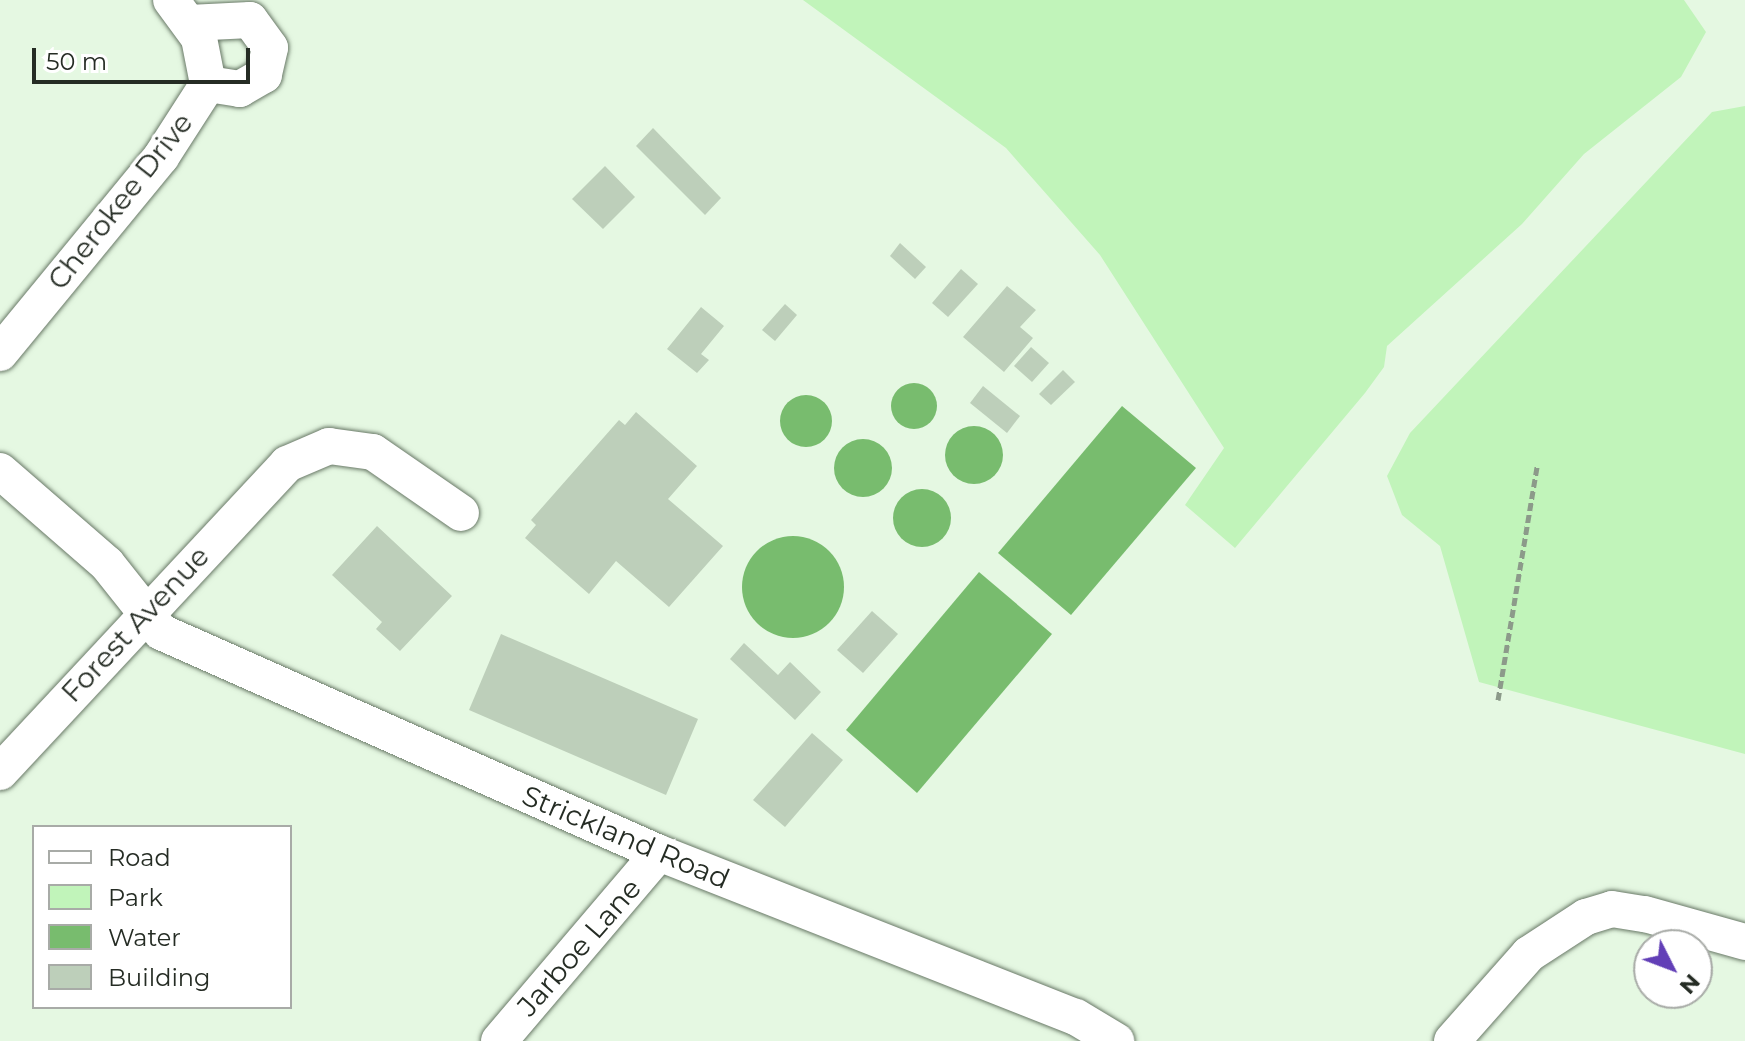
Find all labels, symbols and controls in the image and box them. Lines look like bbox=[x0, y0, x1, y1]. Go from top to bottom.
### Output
scale bar bbox=[36, 32, 254, 82]
text: 50 m bbox=[46, 47, 107, 76]
street label: Cherokee Drive bbox=[41, 106, 199, 296]
street label: Forest Avenue bbox=[54, 539, 216, 709]
street label: Strickland Road bbox=[517, 778, 735, 896]
legend bbox=[32, 825, 292, 1009]
text: Road bbox=[108, 843, 171, 872]
street label: Jarboe Lane bbox=[510, 871, 648, 1023]
text: Park bbox=[108, 883, 163, 912]
text: Water bbox=[108, 923, 181, 952]
north arrow bbox=[1633, 929, 1713, 1009]
text: Building bbox=[108, 963, 211, 992]
text: N bbox=[1674, 968, 1706, 1000]

